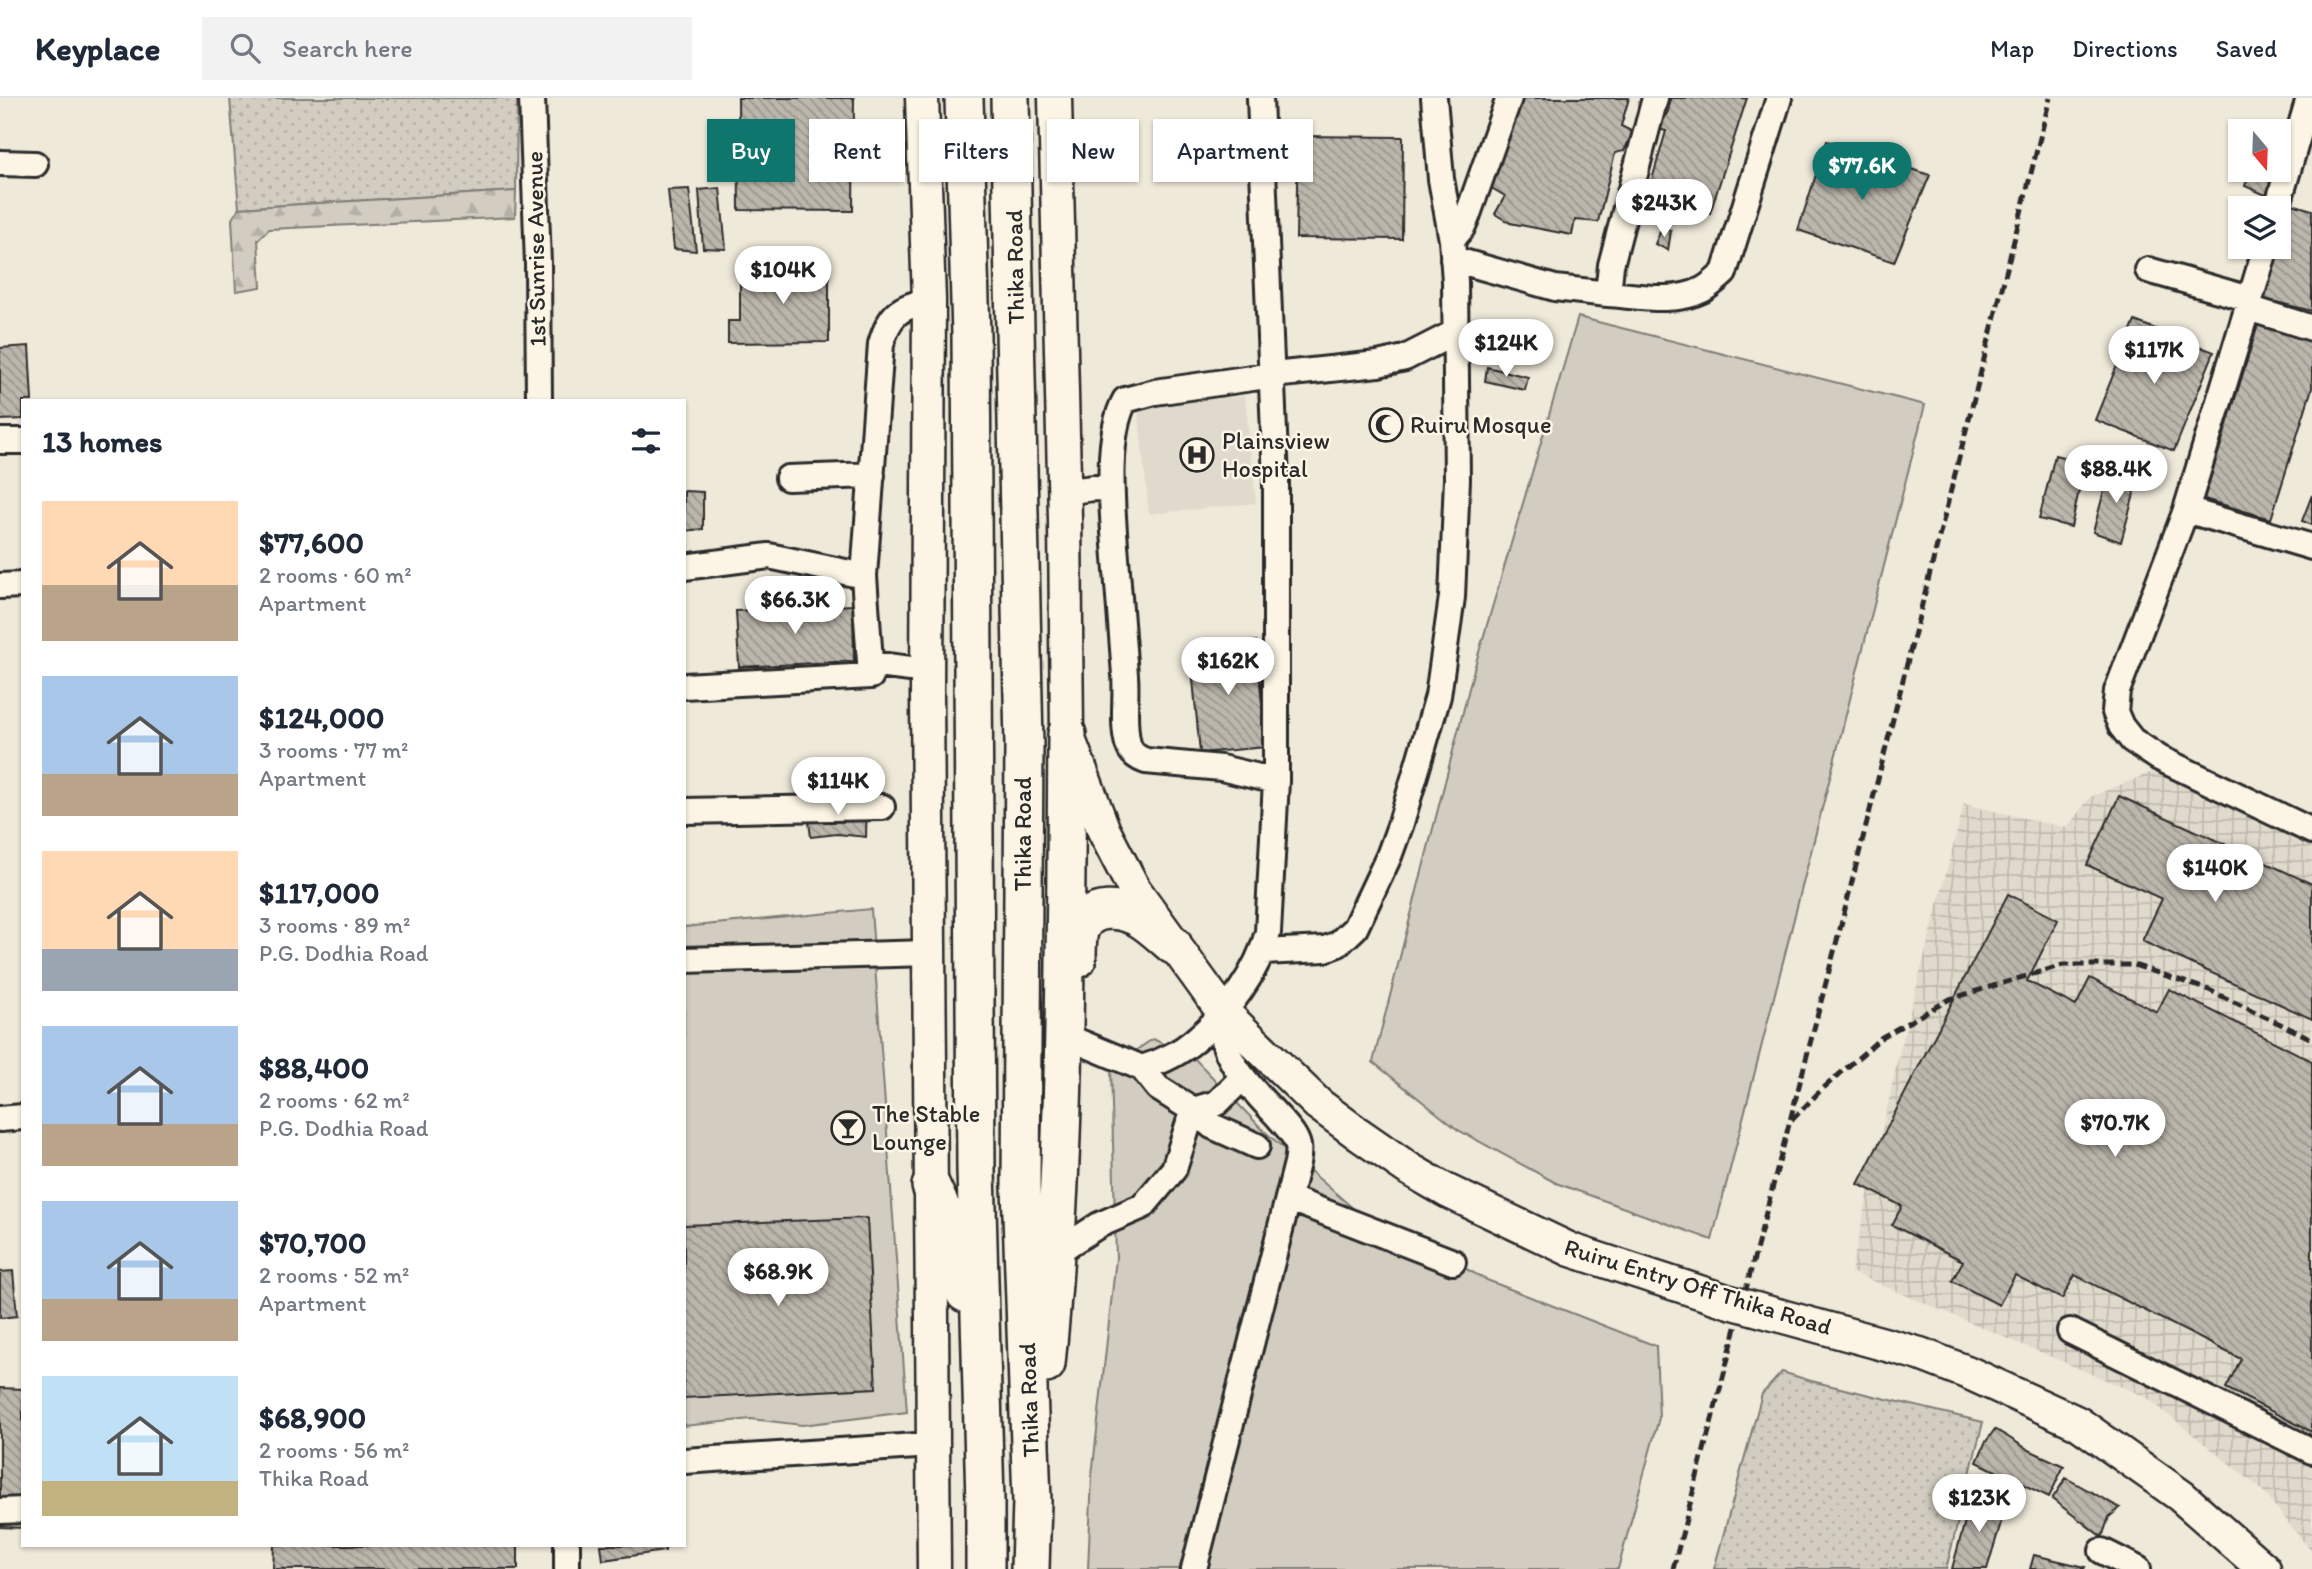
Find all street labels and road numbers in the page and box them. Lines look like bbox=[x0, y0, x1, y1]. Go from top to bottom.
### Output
street label: 1st Sunrise Avenue bbox=[519, 151, 552, 347]
street label: Thika Road bbox=[999, 209, 1030, 325]
street label: Thika Road bbox=[1008, 777, 1037, 891]
street label: Ruiru Entry Off Thika Road bbox=[1561, 1232, 1835, 1341]
street label: Thika Road bbox=[1012, 1342, 1045, 1458]

